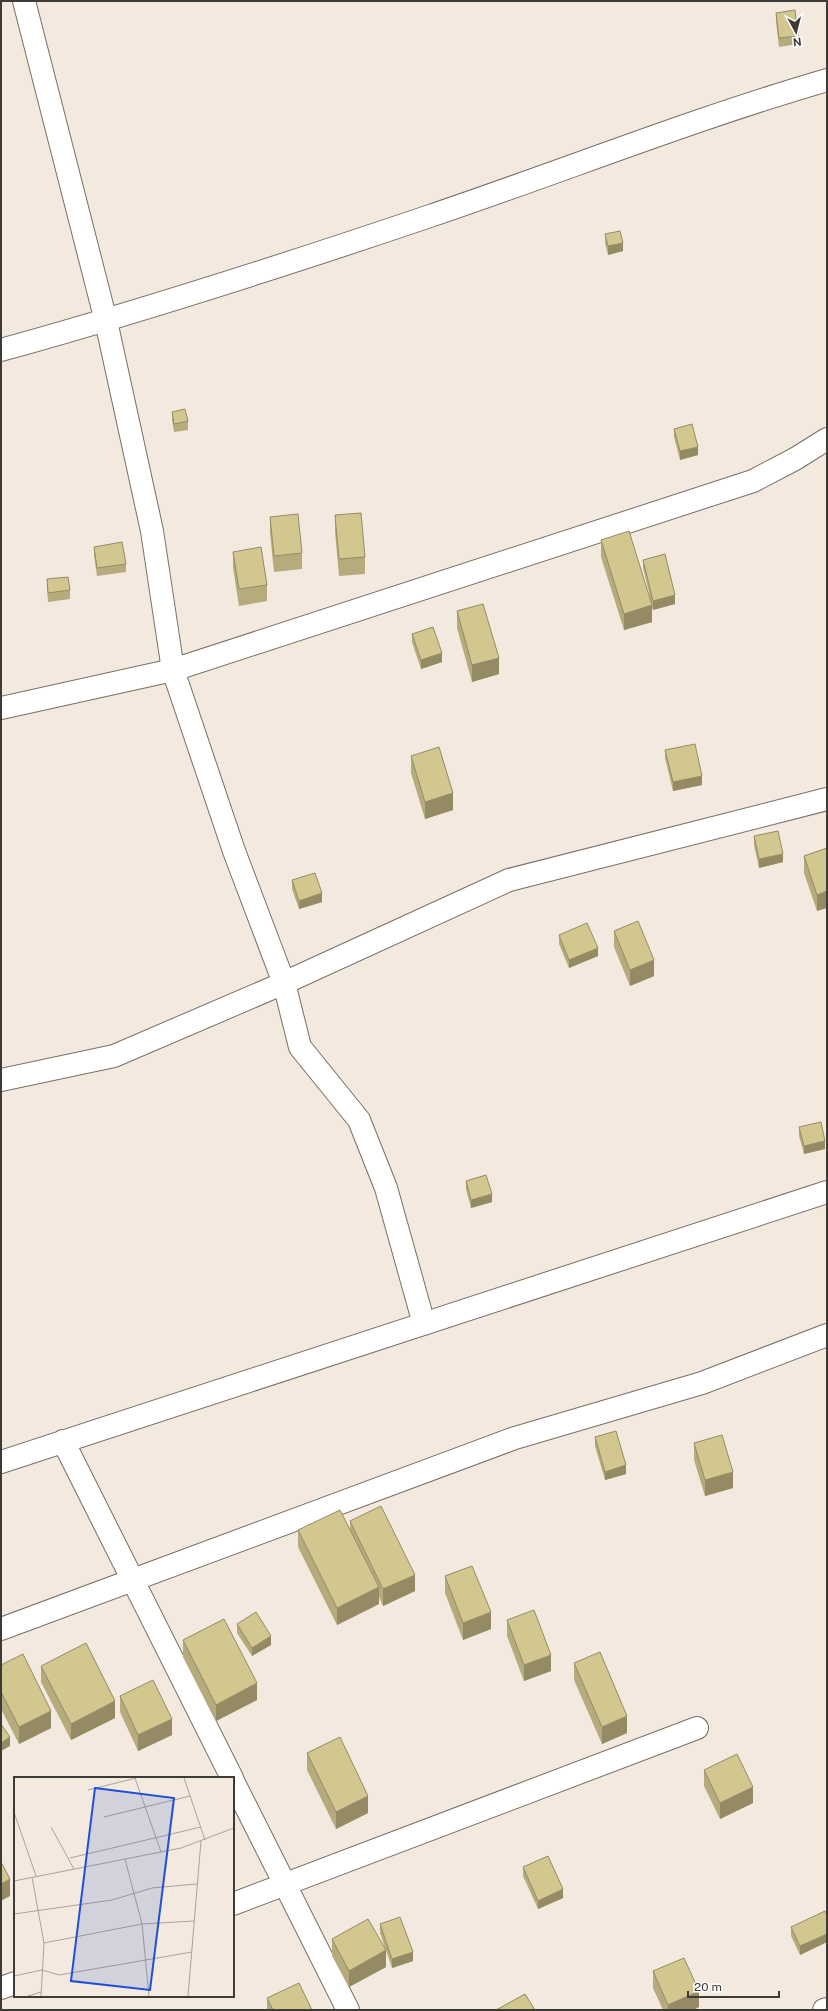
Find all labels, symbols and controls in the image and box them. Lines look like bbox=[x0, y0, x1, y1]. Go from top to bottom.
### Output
north arrow bbox=[776, 12, 816, 52]
text: N bbox=[792, 35, 802, 48]
inset map bbox=[14, 1777, 234, 1997]
scale bar bbox=[688, 1973, 779, 1999]
text: 20 m bbox=[694, 1980, 722, 1994]

